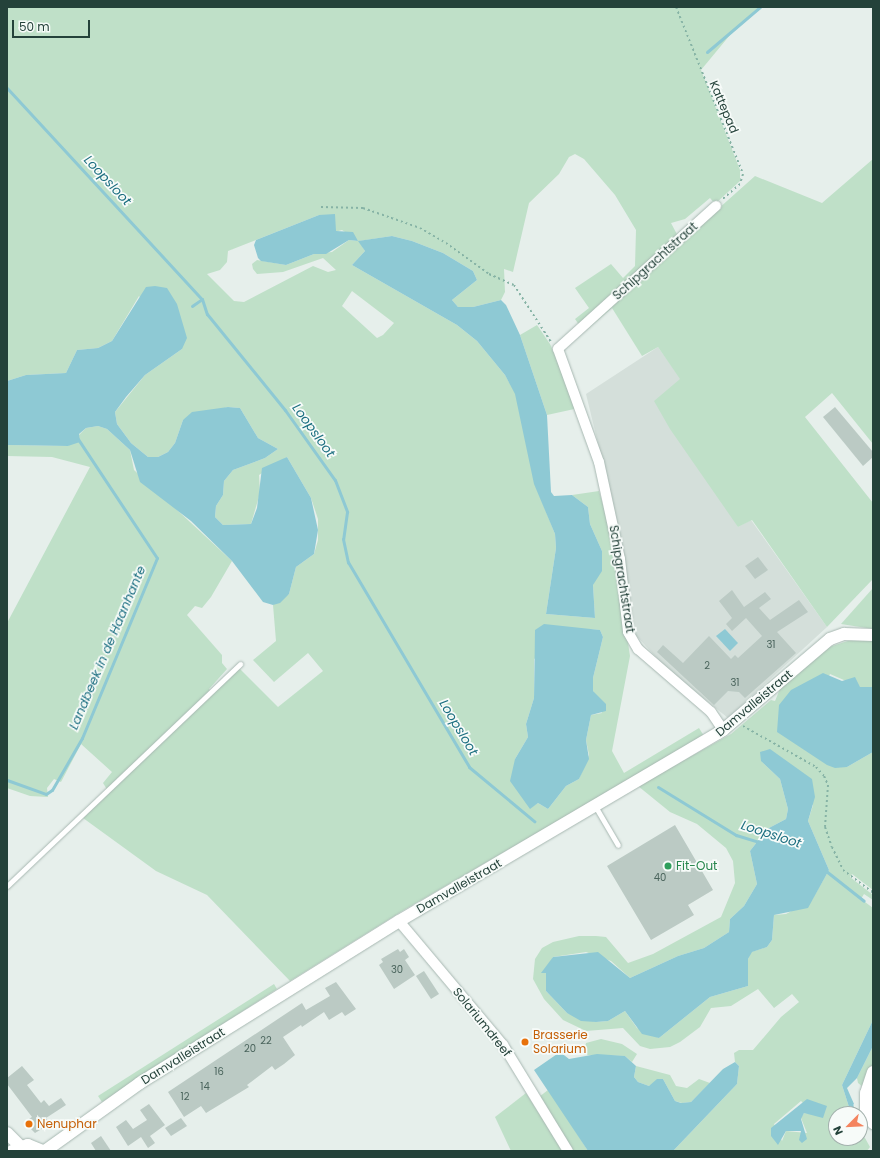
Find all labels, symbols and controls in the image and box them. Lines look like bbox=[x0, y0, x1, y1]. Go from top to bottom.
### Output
scale bar bbox=[14, 12, 92, 38]
text: 50 m bbox=[19, 18, 50, 35]
street label: Kattepad bbox=[706, 78, 742, 136]
water label: Loopsloot bbox=[80, 153, 134, 209]
street label: Schipgrachtstraat bbox=[610, 219, 700, 303]
water label: Loopsloot bbox=[288, 401, 338, 461]
street label: Schipgrachtstraat bbox=[606, 524, 638, 634]
water label: Landbeek in de Haanhante bbox=[66, 564, 150, 732]
house number: 31 bbox=[766, 639, 776, 651]
house number: 2 bbox=[704, 660, 710, 672]
street label: Damvalleistraat bbox=[713, 667, 795, 739]
house number: 31 bbox=[730, 677, 740, 689]
water label: Loopsloot bbox=[435, 697, 481, 759]
water label: Loopsloot bbox=[739, 818, 803, 852]
street label: Damvalleistraat bbox=[414, 856, 504, 916]
place label: Fit-Out bbox=[676, 859, 717, 873]
marker: Fit-Out bbox=[663, 861, 673, 871]
house number: 40 bbox=[654, 872, 666, 884]
house number: 30 bbox=[391, 964, 403, 976]
street label: Solariumdreef bbox=[450, 985, 514, 1059]
street label: Damvalleistraat bbox=[139, 1025, 227, 1087]
place label: Brasserie Solarium bbox=[533, 1028, 588, 1056]
house number: 22 bbox=[260, 1035, 272, 1047]
marker: Brasserie Solarium bbox=[520, 1037, 530, 1047]
house number: 20 bbox=[244, 1043, 256, 1055]
house number: 16 bbox=[214, 1066, 224, 1078]
house number: 14 bbox=[200, 1081, 210, 1093]
house number: 12 bbox=[181, 1091, 189, 1103]
north arrow bbox=[828, 1106, 868, 1146]
place label: Nenuphar bbox=[37, 1117, 97, 1131]
marker: Nenuphar bbox=[24, 1119, 34, 1129]
text: N bbox=[829, 1123, 847, 1138]

